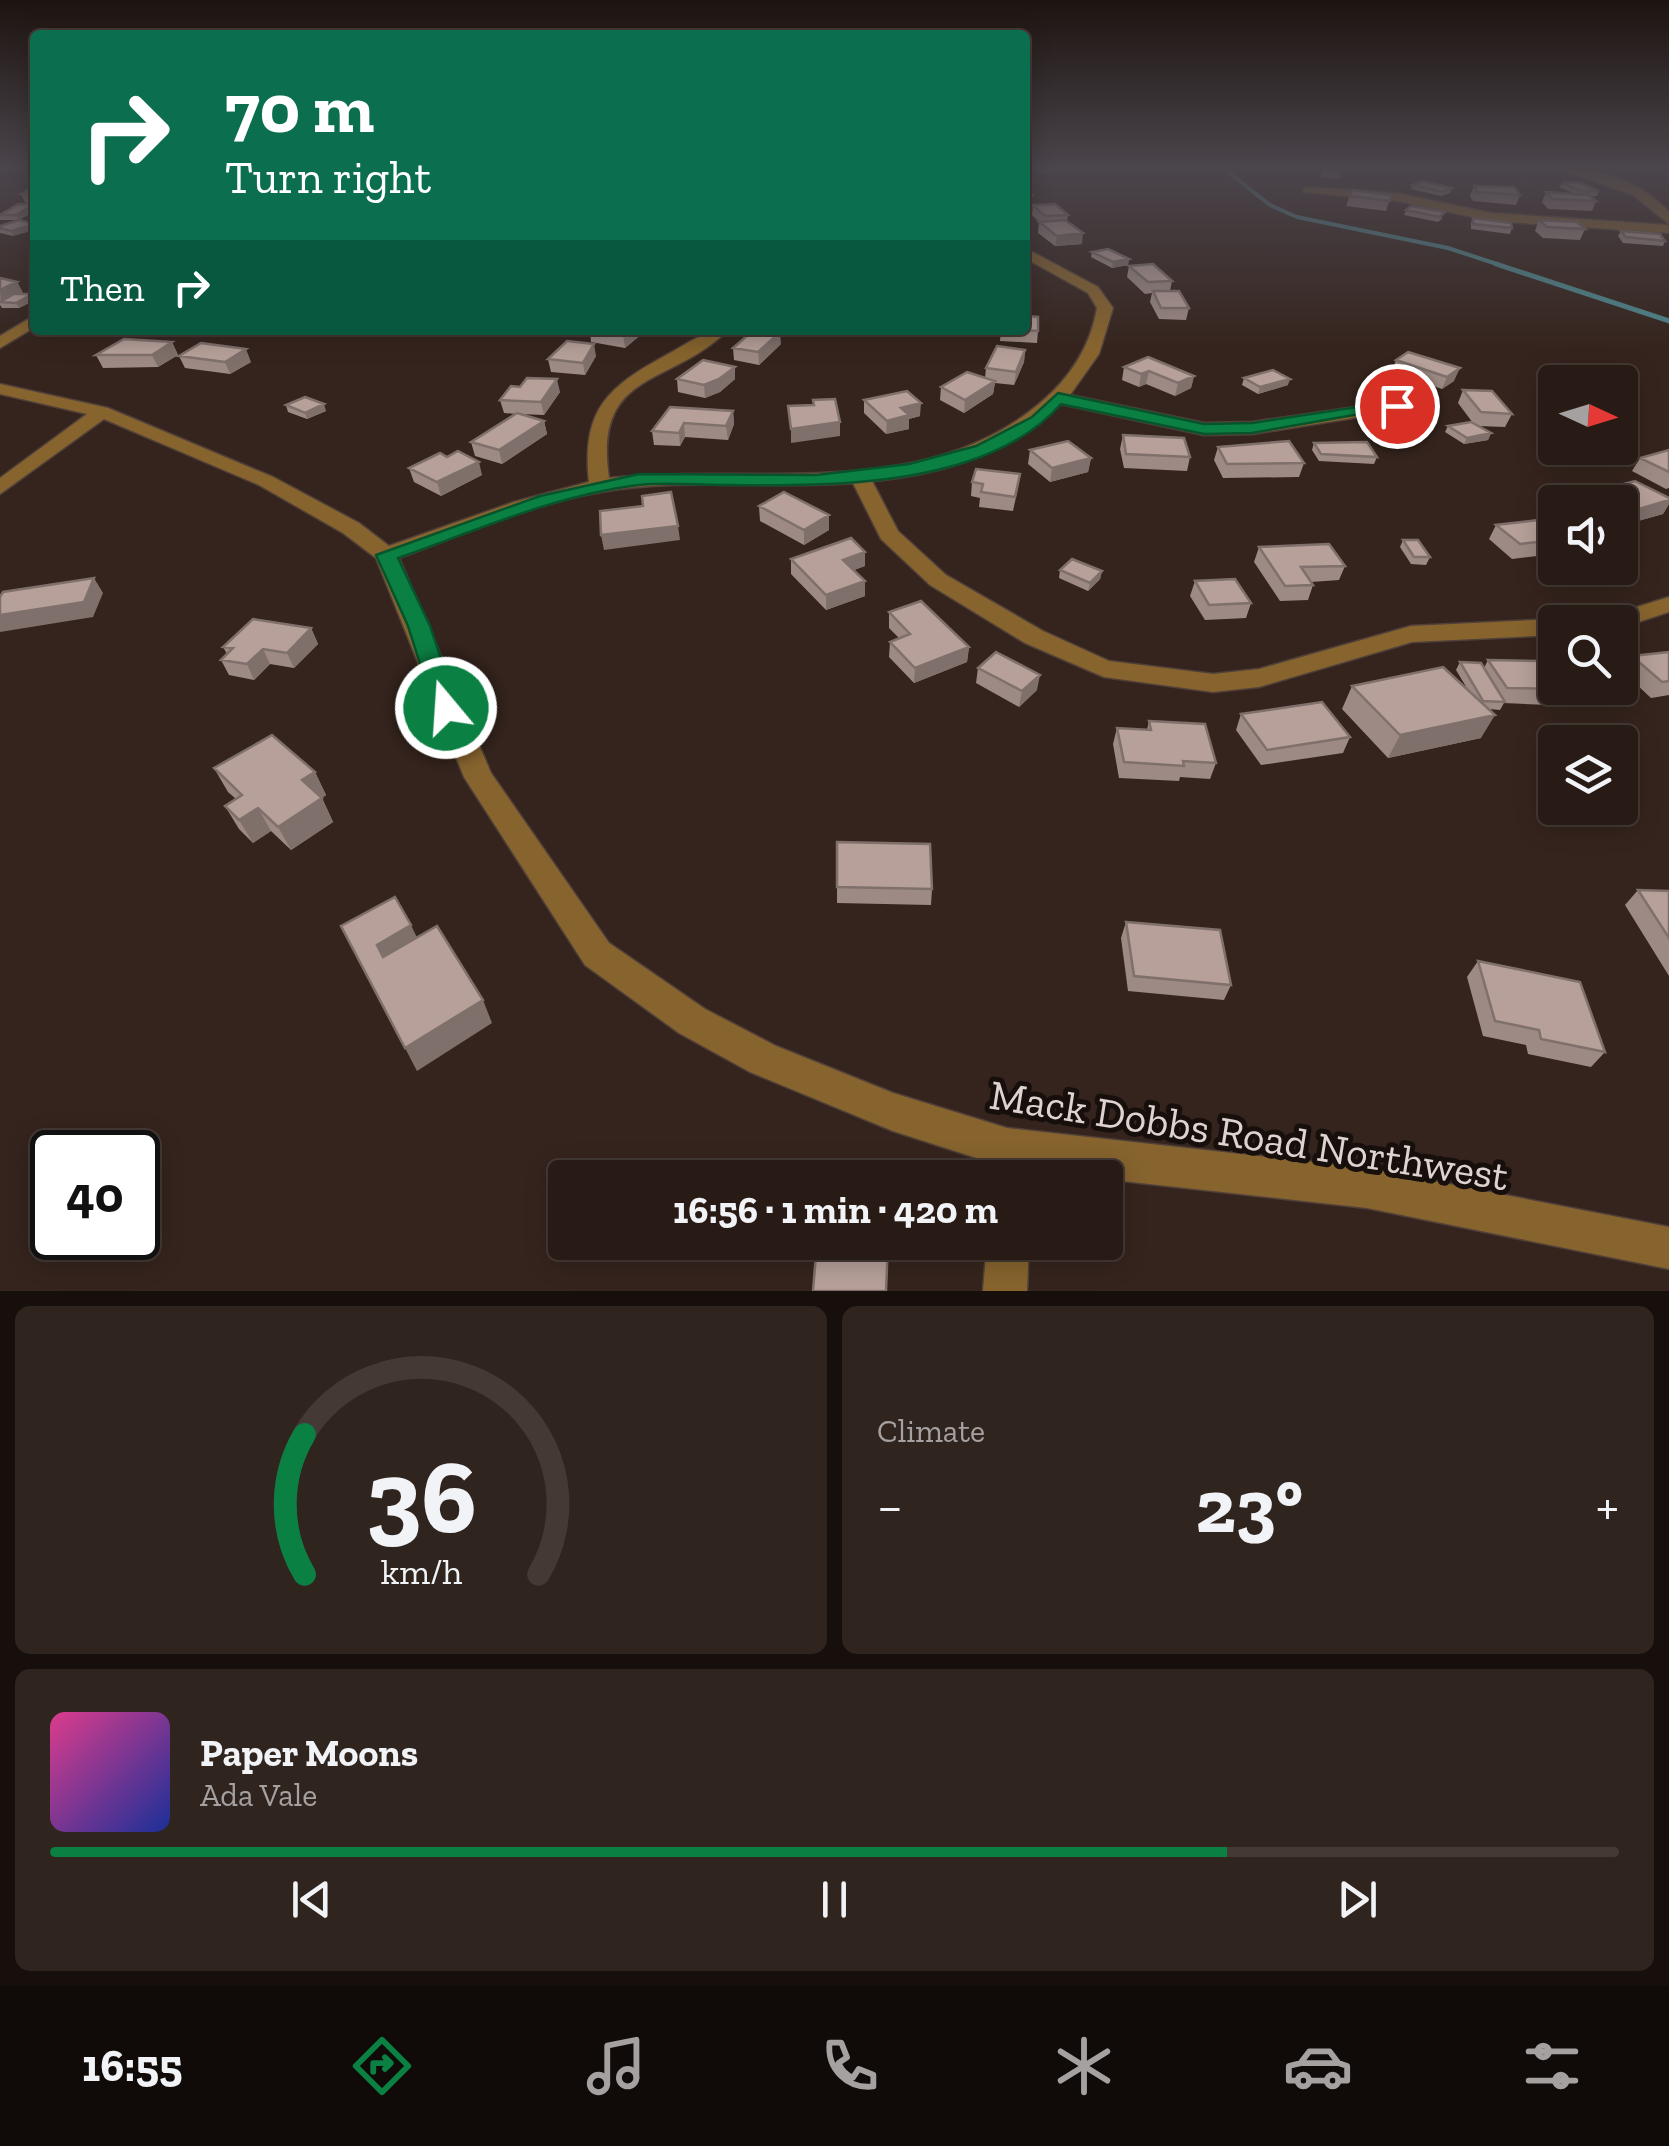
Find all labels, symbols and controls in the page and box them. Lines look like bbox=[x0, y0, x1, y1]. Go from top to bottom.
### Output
text: 70 m bbox=[225, 66, 374, 150]
icon: right bbox=[60, 70, 190, 200]
text: Turn right bbox=[225, 151, 431, 205]
icon: right bbox=[164, 260, 219, 315]
text: Then bbox=[60, 265, 144, 311]
pin bbox=[1355, 364, 1440, 449]
north arrow bbox=[1538, 365, 1638, 465]
map controls bbox=[1538, 365, 1638, 825]
icon: arrive bbox=[1370, 379, 1425, 434]
button: sound bbox=[1538, 485, 1638, 585]
button: search bbox=[1538, 605, 1638, 705]
position arrow bbox=[394, 656, 498, 760]
button: layers bbox=[1538, 725, 1638, 825]
street label: Mack Dobbs Road Northwest bbox=[986, 1069, 1512, 1201]
speed limit sign: 40 bbox=[30, 1130, 160, 1260]
text: 16:56 · 1 min · 420 m bbox=[673, 1187, 998, 1233]
text: Climate bbox=[877, 1412, 985, 1450]
text: 36 bbox=[365, 1434, 477, 1559]
text: 23° bbox=[1196, 1461, 1303, 1551]
text: − bbox=[877, 1473, 903, 1539]
text: + bbox=[1596, 1473, 1619, 1539]
text: km/h bbox=[380, 1550, 462, 1593]
text: Paper Moons bbox=[200, 1730, 418, 1776]
text: Ada Vale bbox=[200, 1776, 317, 1814]
icon: previous bbox=[284, 1872, 339, 1927]
icon: pause bbox=[807, 1872, 862, 1927]
icon: next bbox=[1330, 1872, 1385, 1927]
icon: directions bbox=[347, 2031, 417, 2101]
icon: music bbox=[581, 2031, 651, 2101]
icon: phone bbox=[815, 2031, 885, 2101]
icon: climate bbox=[1049, 2031, 1119, 2101]
icon: car bbox=[1283, 2031, 1353, 2101]
icon: filters bbox=[1517, 2031, 1587, 2101]
text: 16:55 bbox=[82, 2039, 182, 2093]

